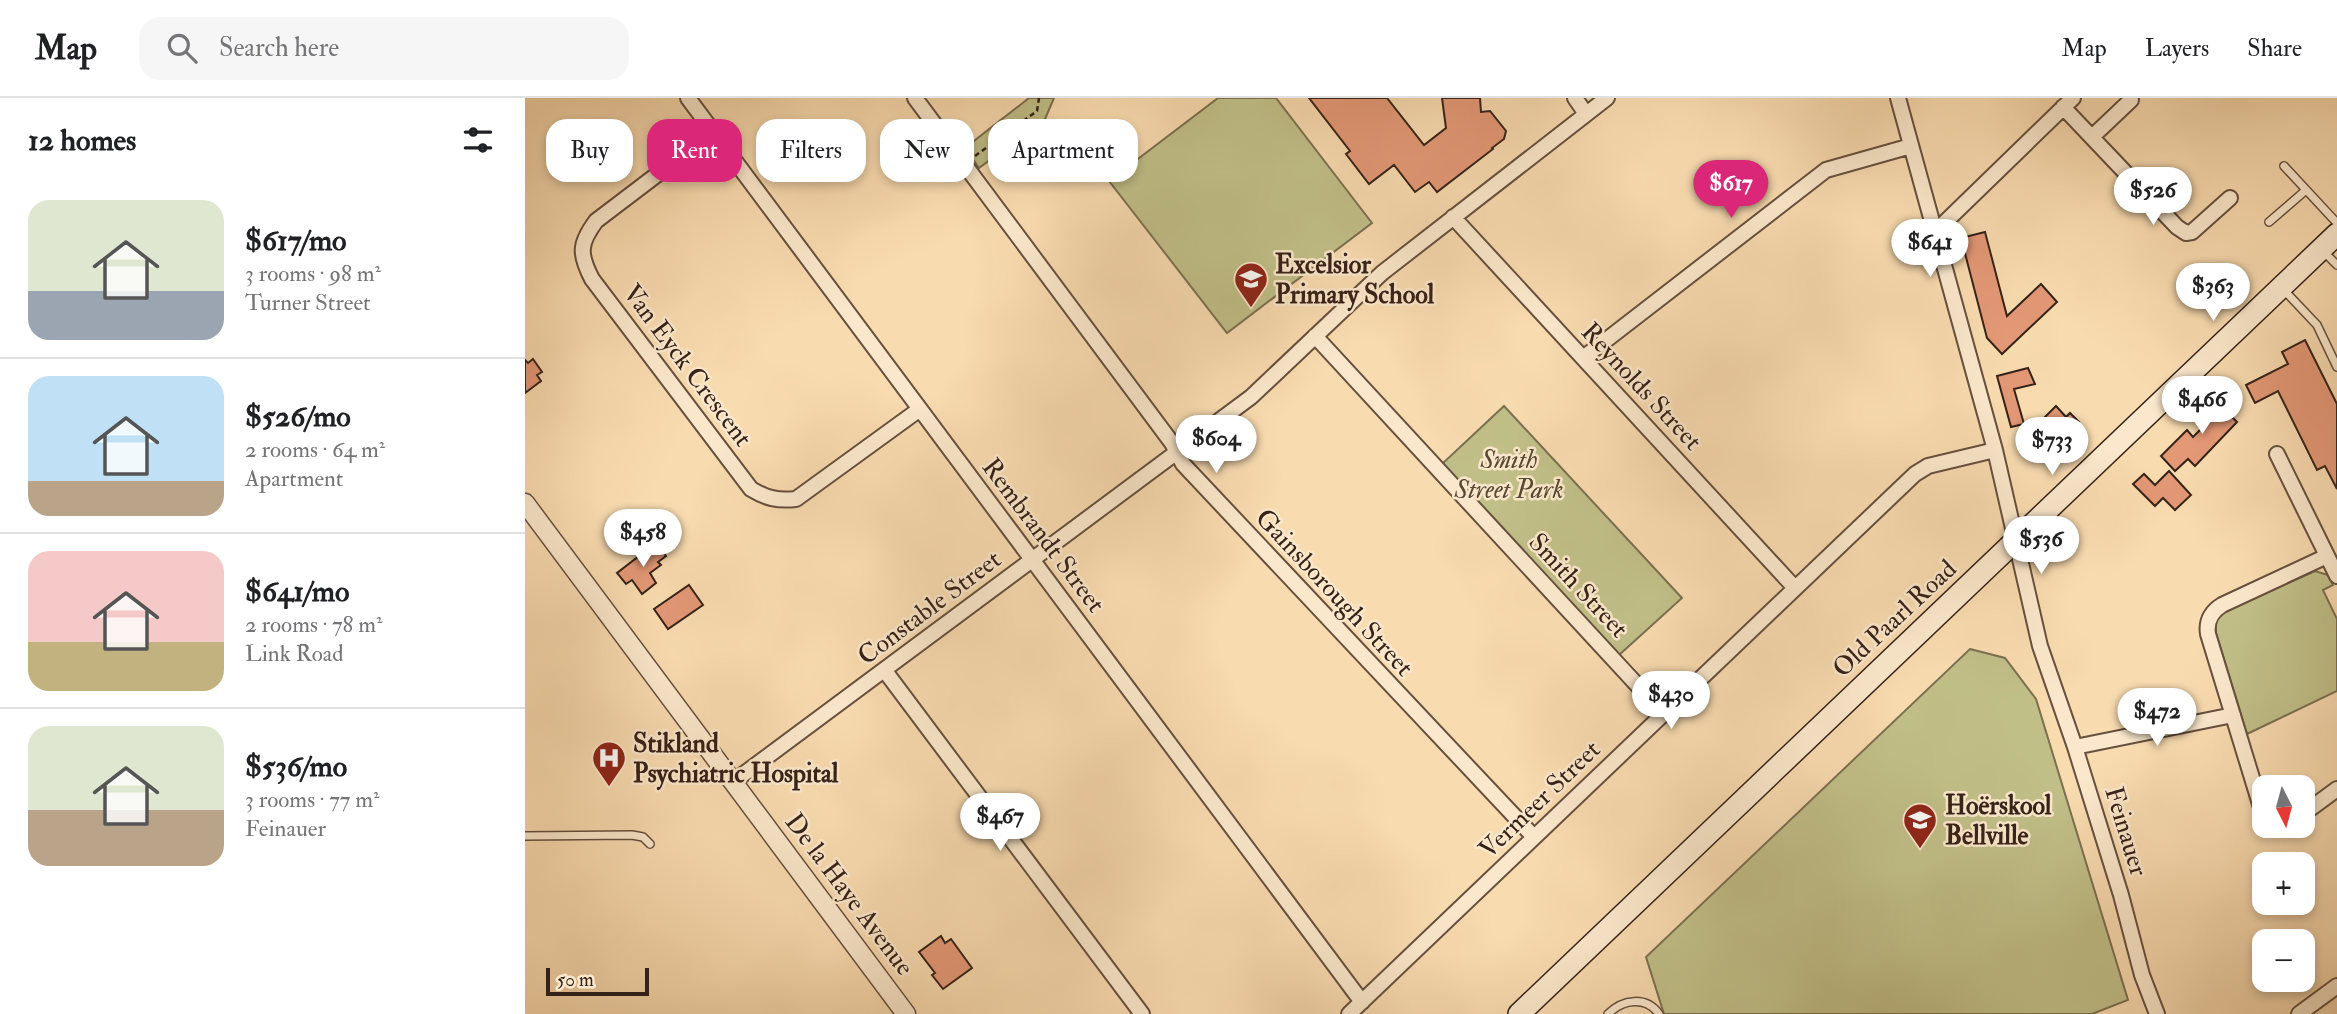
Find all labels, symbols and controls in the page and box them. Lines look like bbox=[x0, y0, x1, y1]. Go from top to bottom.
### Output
search box bbox=[139, 17, 629, 80]
text: Map bbox=[35, 28, 97, 69]
icon: search bbox=[163, 29, 201, 67]
text: Search here bbox=[219, 32, 339, 64]
text: Map bbox=[2062, 33, 2107, 64]
text: Layers bbox=[2145, 33, 2209, 64]
text: Share bbox=[2247, 33, 2302, 64]
chip: Buy bbox=[546, 119, 633, 182]
chip: Rent bbox=[647, 119, 742, 182]
chip: Filters bbox=[756, 119, 866, 182]
chip: New bbox=[880, 119, 974, 182]
chip: Apartment bbox=[988, 119, 1138, 182]
icon: filters bbox=[459, 121, 497, 159]
text: 12 homes bbox=[28, 122, 136, 159]
pin: $617 bbox=[1690, 160, 1772, 220]
pin: $526 bbox=[2112, 167, 2194, 227]
text: $617 bbox=[1709, 168, 1753, 197]
text: $526 bbox=[2130, 175, 2176, 204]
pin: $641 bbox=[1889, 220, 1971, 279]
text: $617/mo bbox=[245, 222, 347, 259]
text: $641 bbox=[1907, 227, 1953, 256]
icon: home bbox=[84, 228, 168, 312]
place label: Excelsior Primary School bbox=[1275, 249, 1435, 312]
text: 3 rooms · 98 m² bbox=[245, 259, 381, 288]
school or university icon: Excelsior Primary School bbox=[1232, 260, 1270, 309]
pin: $363 bbox=[2172, 264, 2254, 323]
text: $363 bbox=[2192, 271, 2234, 300]
street label: Van Eyck Crescent bbox=[616, 278, 759, 453]
text: Turner Street bbox=[245, 288, 370, 317]
street label: Reynolds Street bbox=[1574, 316, 1708, 457]
pin: $466 bbox=[2161, 376, 2243, 436]
text: $466 bbox=[2178, 384, 2226, 413]
text: $526/mo bbox=[245, 398, 351, 435]
icon: home bbox=[84, 404, 168, 488]
pin: $604 bbox=[1175, 416, 1257, 475]
pin: $733 bbox=[2011, 418, 2093, 477]
text: $604 bbox=[1192, 423, 1240, 452]
text: $733 bbox=[2031, 425, 2073, 454]
text: 2 rooms · 64 m² bbox=[245, 435, 385, 464]
park label: Smith Street Park bbox=[1454, 444, 1563, 506]
street label: Rembrandt Street bbox=[975, 452, 1112, 619]
text: Apartment bbox=[245, 464, 343, 493]
street label: Gainsborough Street bbox=[1249, 502, 1420, 683]
pin: $458 bbox=[602, 510, 684, 569]
text: $458 bbox=[620, 517, 666, 546]
pin: $536 bbox=[2000, 517, 2082, 576]
text: $536 bbox=[2019, 524, 2063, 553]
street label: Smith Street bbox=[1522, 527, 1635, 645]
street label: Constable Street bbox=[852, 544, 1008, 672]
street label: Old Paarl Road bbox=[1826, 553, 1963, 684]
text: $641/mo bbox=[245, 573, 349, 610]
icon: home bbox=[84, 579, 168, 663]
text: 2 rooms · 78 m² bbox=[245, 610, 383, 639]
text: Link Road bbox=[245, 639, 344, 668]
pin: $430 bbox=[1630, 672, 1712, 731]
text: $430 bbox=[1648, 679, 1694, 708]
pin: $472 bbox=[2116, 688, 2198, 748]
text: $472 bbox=[2133, 696, 2181, 725]
place label: Stikland Psychiatric Hospital bbox=[633, 728, 839, 791]
street label: Vermeer Street bbox=[1472, 734, 1607, 866]
hospital icon: Stikland Psychiatric Hospital bbox=[590, 739, 628, 788]
text: $536/mo bbox=[245, 748, 347, 785]
icon: home bbox=[84, 754, 168, 838]
north arrow bbox=[2252, 775, 2315, 838]
map controls bbox=[2252, 775, 2315, 992]
street label: Feinauer bbox=[2097, 783, 2155, 880]
text: 3 rooms · 77 m² bbox=[245, 785, 380, 814]
place label: Hoërskool Bellville bbox=[1945, 790, 2052, 852]
pin: $467 bbox=[959, 794, 1041, 853]
text: $467 bbox=[976, 801, 1024, 830]
school or university icon: Hoërskool Bellville bbox=[1901, 801, 1939, 850]
street label: De la Haye Avenue bbox=[778, 807, 921, 982]
text: Feinauer bbox=[245, 814, 326, 843]
button: + bbox=[2252, 852, 2315, 915]
button: − bbox=[2252, 929, 2315, 992]
scale bar bbox=[546, 965, 649, 997]
text: 50 m bbox=[557, 968, 594, 992]

